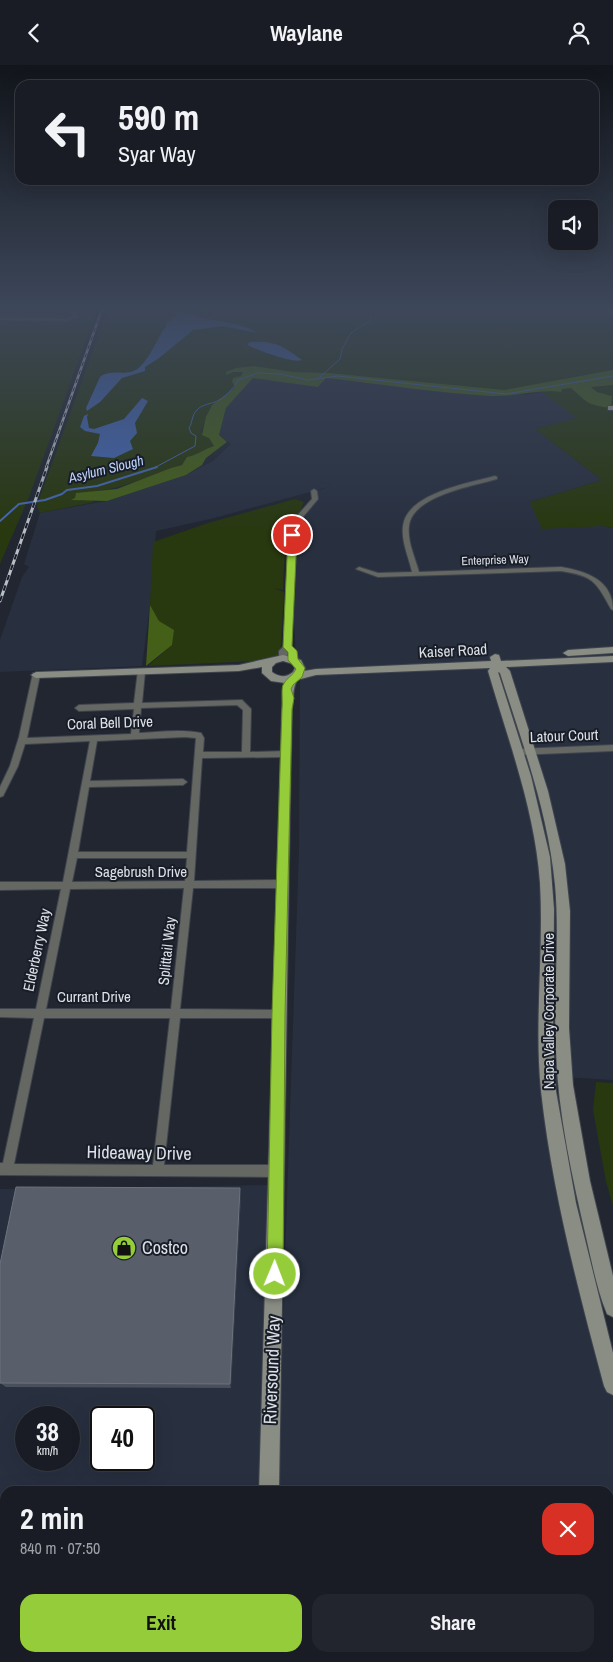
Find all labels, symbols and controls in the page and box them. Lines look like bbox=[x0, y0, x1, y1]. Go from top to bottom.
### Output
text: Waylane bbox=[270, 18, 343, 48]
icon: back bbox=[20, 19, 48, 47]
icon: person bbox=[565, 19, 593, 47]
text: 590 m bbox=[118, 94, 199, 141]
icon: left bbox=[35, 100, 100, 165]
text: Syar Way bbox=[118, 139, 196, 169]
map controls bbox=[548, 200, 598, 250]
button: sound bbox=[548, 200, 598, 250]
water label: Asylum Slough bbox=[66, 451, 145, 487]
pin bbox=[271, 514, 313, 556]
icon: arrive bbox=[278, 521, 306, 549]
street label: Enterprise Way bbox=[461, 551, 529, 569]
street label: Kaiser Road bbox=[418, 638, 488, 663]
street label: Coral Bell Drive bbox=[67, 710, 154, 734]
street label: Latour Court bbox=[529, 724, 599, 747]
street label: Sagebrush Drive bbox=[95, 861, 187, 882]
street label: Elderberry Way bbox=[17, 906, 56, 993]
street label: Splittail Way bbox=[152, 915, 181, 986]
street label: Napa Valley Corporate Drive bbox=[538, 933, 559, 1089]
street label: Currant Drive bbox=[57, 986, 131, 1007]
street label: Hideaway Drive bbox=[86, 1139, 192, 1166]
shop icon: Costco bbox=[111, 1235, 137, 1261]
place label: Costco bbox=[142, 1235, 188, 1260]
position arrow bbox=[248, 1247, 300, 1299]
street label: Riversound Way bbox=[257, 1315, 286, 1425]
speed limit sign: 40 bbox=[90, 1406, 155, 1471]
text: 38 bbox=[36, 1415, 59, 1449]
text: km/h bbox=[37, 1443, 58, 1459]
text: 2 min bbox=[20, 1498, 84, 1538]
button: close bbox=[542, 1503, 594, 1555]
text: 840 m · 07:50 bbox=[20, 1537, 100, 1559]
button: Exit bbox=[20, 1594, 302, 1652]
button: Share bbox=[312, 1594, 594, 1652]

